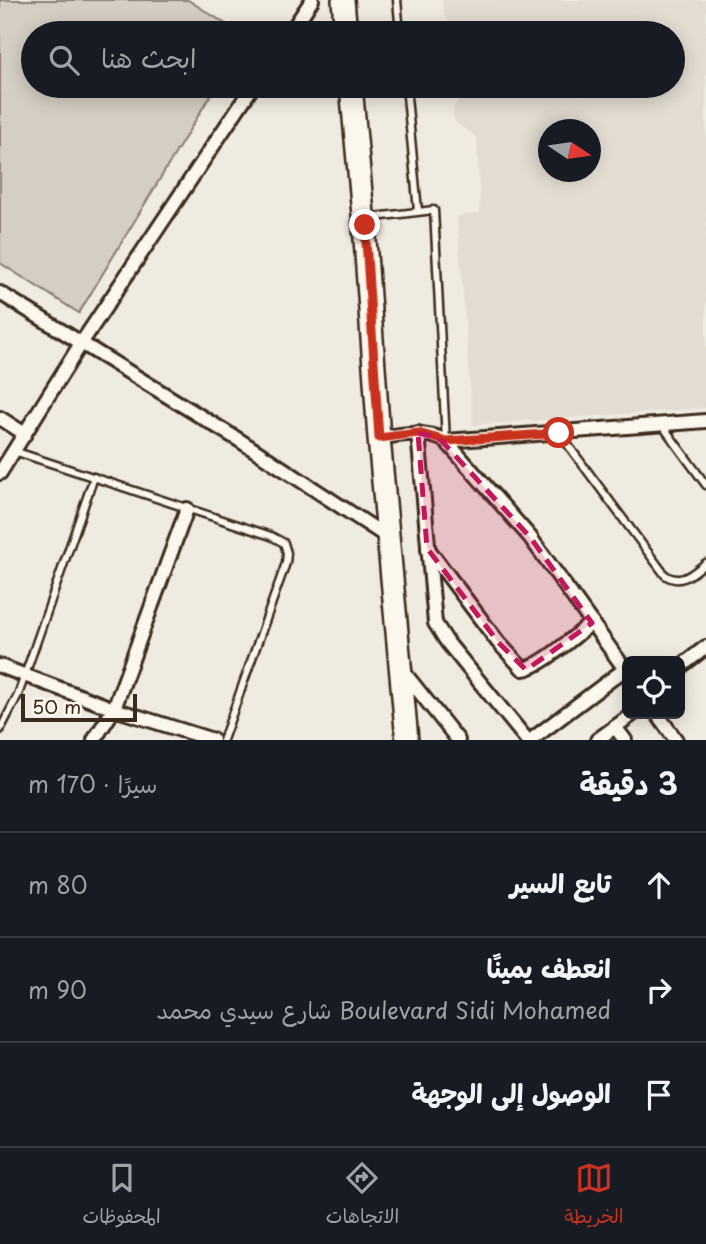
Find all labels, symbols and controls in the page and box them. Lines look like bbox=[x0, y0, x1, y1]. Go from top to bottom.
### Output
search box bbox=[21, 21, 685, 98]
text: ابحث هنا bbox=[101, 38, 196, 77]
icon: search bbox=[45, 41, 83, 79]
north arrow bbox=[538, 119, 601, 182]
route end bbox=[349, 209, 380, 240]
route start bbox=[543, 417, 574, 448]
map controls bbox=[622, 656, 685, 719]
button: locate bbox=[622, 656, 685, 719]
scale bar bbox=[21, 691, 136, 723]
text: 50 m bbox=[32, 692, 81, 720]
text: 3 دقيقة bbox=[580, 760, 678, 805]
text: سيرًا · 170 m bbox=[28, 766, 157, 801]
text: تابع السير bbox=[510, 863, 611, 902]
icon: ahead bbox=[640, 866, 678, 904]
text: 80 m bbox=[28, 867, 88, 902]
text: انعطف يمينًا bbox=[487, 948, 611, 987]
icon: right bbox=[640, 971, 678, 1009]
text: 90 m bbox=[28, 972, 87, 1007]
text: Boulevard Sidi Mohamed شارع سيدي محمد bbox=[157, 992, 611, 1027]
text: الوصول إلى الوجهة bbox=[412, 1073, 611, 1112]
icon: arrive bbox=[640, 1076, 678, 1114]
tab: المحفوظات bbox=[83, 1159, 161, 1233]
tab: الاتجاهات bbox=[326, 1159, 399, 1233]
tab: الخريطة bbox=[564, 1159, 623, 1233]

